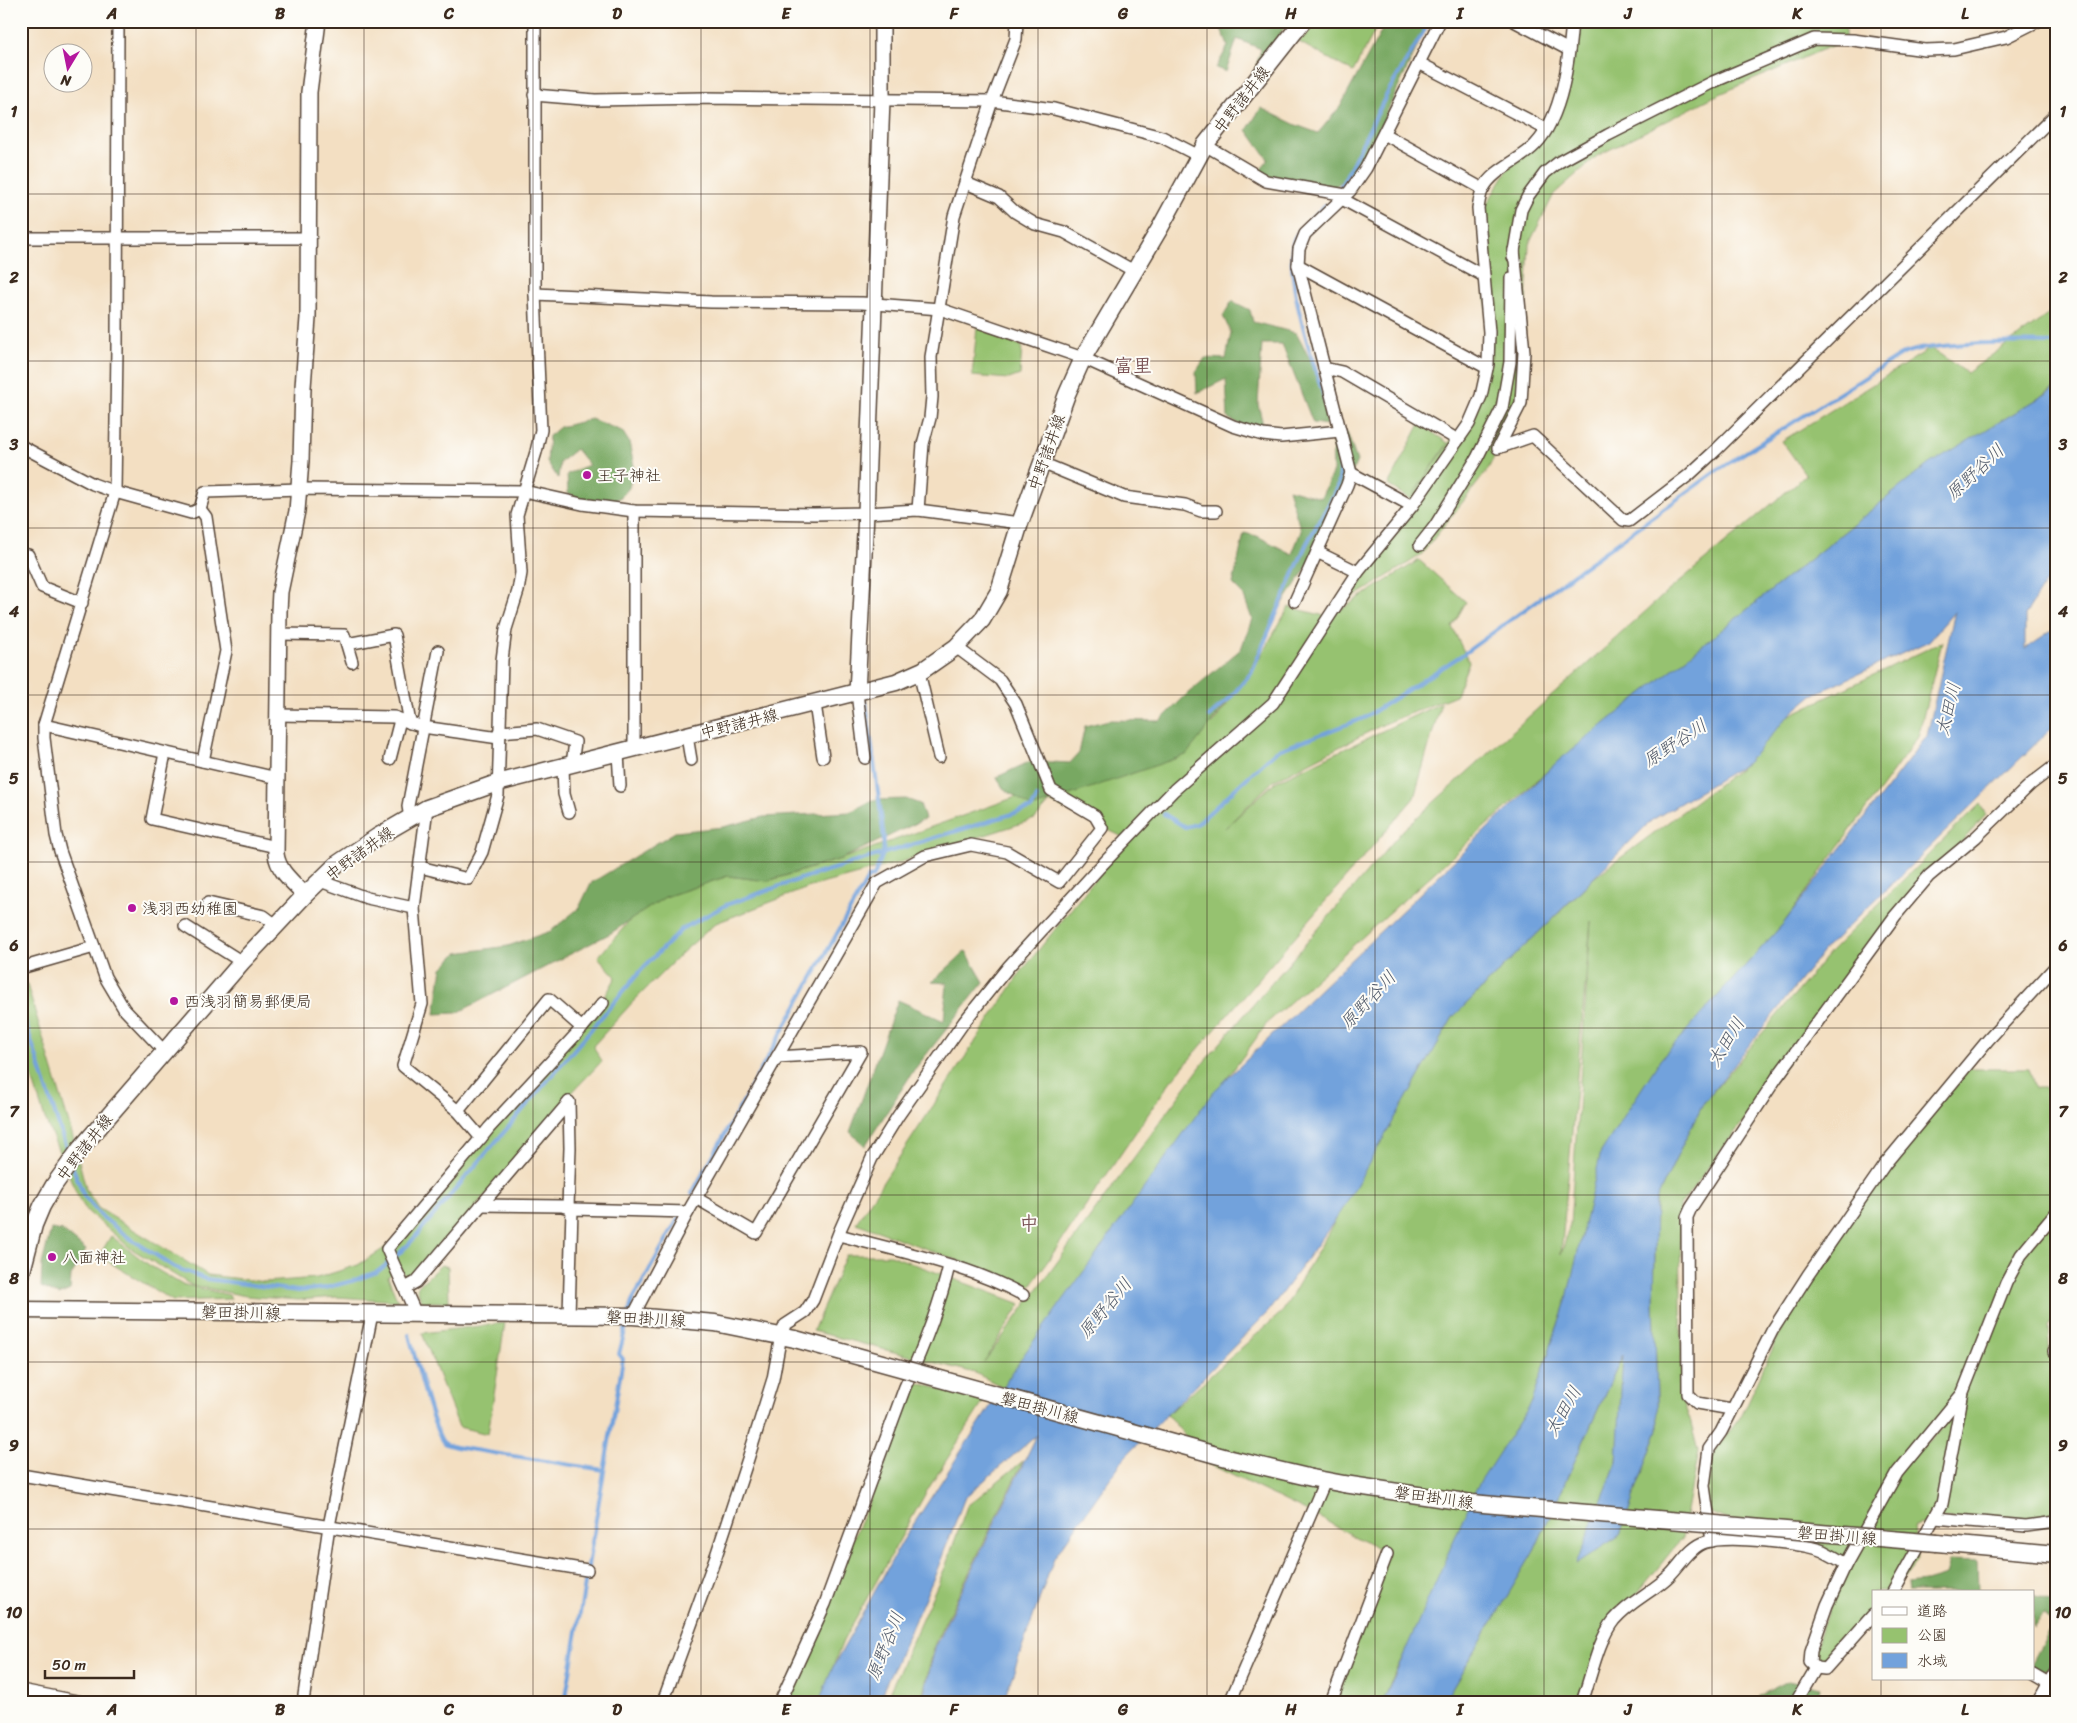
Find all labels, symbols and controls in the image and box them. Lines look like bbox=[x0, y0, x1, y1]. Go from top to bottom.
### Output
text: A bbox=[106, 0, 117, 28]
text: B bbox=[275, 0, 286, 28]
text: C bbox=[443, 0, 455, 28]
text: D bbox=[612, 0, 622, 28]
text: E bbox=[782, 0, 792, 28]
text: F bbox=[949, 0, 960, 28]
text: G bbox=[1117, 0, 1129, 28]
text: H bbox=[1284, 0, 1297, 28]
text: I bbox=[1456, 0, 1465, 28]
text: J bbox=[1623, 0, 1633, 28]
text: K bbox=[1791, 0, 1803, 28]
text: L bbox=[1961, 0, 1969, 28]
north arrow bbox=[42, 42, 92, 92]
street label: 中野諸井線 bbox=[1205, 59, 1277, 140]
text: N bbox=[59, 67, 74, 94]
text: 1 bbox=[11, 97, 18, 126]
text: 1 bbox=[2060, 97, 2067, 126]
text: 2 bbox=[8, 263, 19, 292]
text: 2 bbox=[2057, 263, 2068, 292]
district label: 富里 bbox=[1114, 349, 1152, 382]
street label: 中野諸井線 bbox=[1019, 410, 1074, 495]
text: 3 bbox=[9, 430, 19, 459]
text: 3 bbox=[2058, 430, 2068, 459]
water label: 原野谷川 bbox=[1938, 436, 2012, 508]
place label: 王子神社 bbox=[597, 461, 661, 490]
marker: 王子神社 bbox=[581, 469, 593, 481]
text: 4 bbox=[8, 597, 19, 626]
text: 4 bbox=[2057, 597, 2068, 626]
water label: 太田川 bbox=[1926, 679, 1970, 739]
street label: 中野諸井線 bbox=[697, 700, 781, 747]
water label: 原野谷川 bbox=[1636, 710, 1714, 776]
text: 5 bbox=[9, 764, 19, 793]
text: 5 bbox=[2058, 764, 2068, 793]
street label: 中野諸井線 bbox=[318, 818, 400, 889]
place label: 浅羽西幼稚園 bbox=[142, 894, 238, 923]
marker: 浅羽西幼稚園 bbox=[126, 902, 138, 914]
text: 6 bbox=[8, 931, 19, 960]
text: 6 bbox=[2057, 931, 2068, 960]
water label: 原野谷川 bbox=[1332, 963, 1404, 1037]
place label: 西浅羽簡易郵便局 bbox=[184, 987, 312, 1016]
marker: 西浅羽簡易郵便局 bbox=[168, 995, 180, 1007]
water label: 太田川 bbox=[1698, 1011, 1754, 1073]
text: 7 bbox=[9, 1097, 20, 1126]
text: 7 bbox=[2058, 1097, 2069, 1126]
street label: 中野諸井線 bbox=[48, 1107, 120, 1188]
district label: 中 bbox=[1019, 1207, 1039, 1240]
place label: 八面神社 bbox=[62, 1243, 126, 1272]
marker: 八面神社 bbox=[46, 1251, 58, 1263]
text: 8 bbox=[8, 1264, 19, 1293]
text: 8 bbox=[2057, 1264, 2068, 1293]
water label: 原野谷川 bbox=[1070, 1270, 1140, 1346]
street label: 磐田掛川線 bbox=[201, 1297, 281, 1328]
street label: 磐田掛川線 bbox=[605, 1302, 687, 1335]
water label: 太田川 bbox=[1536, 1380, 1590, 1442]
street label: 磐田掛川線 bbox=[997, 1383, 1082, 1432]
text: 9 bbox=[9, 1431, 19, 1460]
text: 9 bbox=[2058, 1431, 2068, 1460]
street label: 磐田掛川線 bbox=[1392, 1478, 1476, 1517]
street label: 磐田掛川線 bbox=[1796, 1518, 1878, 1553]
legend bbox=[1872, 1590, 2034, 1680]
text: 10 bbox=[6, 1598, 22, 1627]
text: 道路 bbox=[1917, 1598, 1947, 1624]
text: 10 bbox=[2055, 1598, 2071, 1627]
water label: 原野谷川 bbox=[857, 1607, 913, 1685]
text: 公園 bbox=[1917, 1622, 1947, 1648]
scale bar bbox=[45, 1648, 134, 1680]
text: 水域 bbox=[1917, 1648, 1947, 1674]
text: 50 m bbox=[52, 1652, 87, 1678]
text: A bbox=[106, 1695, 117, 1723]
text: B bbox=[275, 1695, 286, 1723]
text: C bbox=[443, 1695, 455, 1723]
text: D bbox=[612, 1695, 622, 1723]
text: E bbox=[782, 1695, 792, 1723]
text: F bbox=[949, 1695, 960, 1723]
text: G bbox=[1117, 1695, 1129, 1723]
text: H bbox=[1284, 1695, 1297, 1723]
text: I bbox=[1456, 1695, 1465, 1723]
text: J bbox=[1623, 1695, 1633, 1723]
text: K bbox=[1791, 1695, 1803, 1723]
text: L bbox=[1961, 1695, 1969, 1723]

